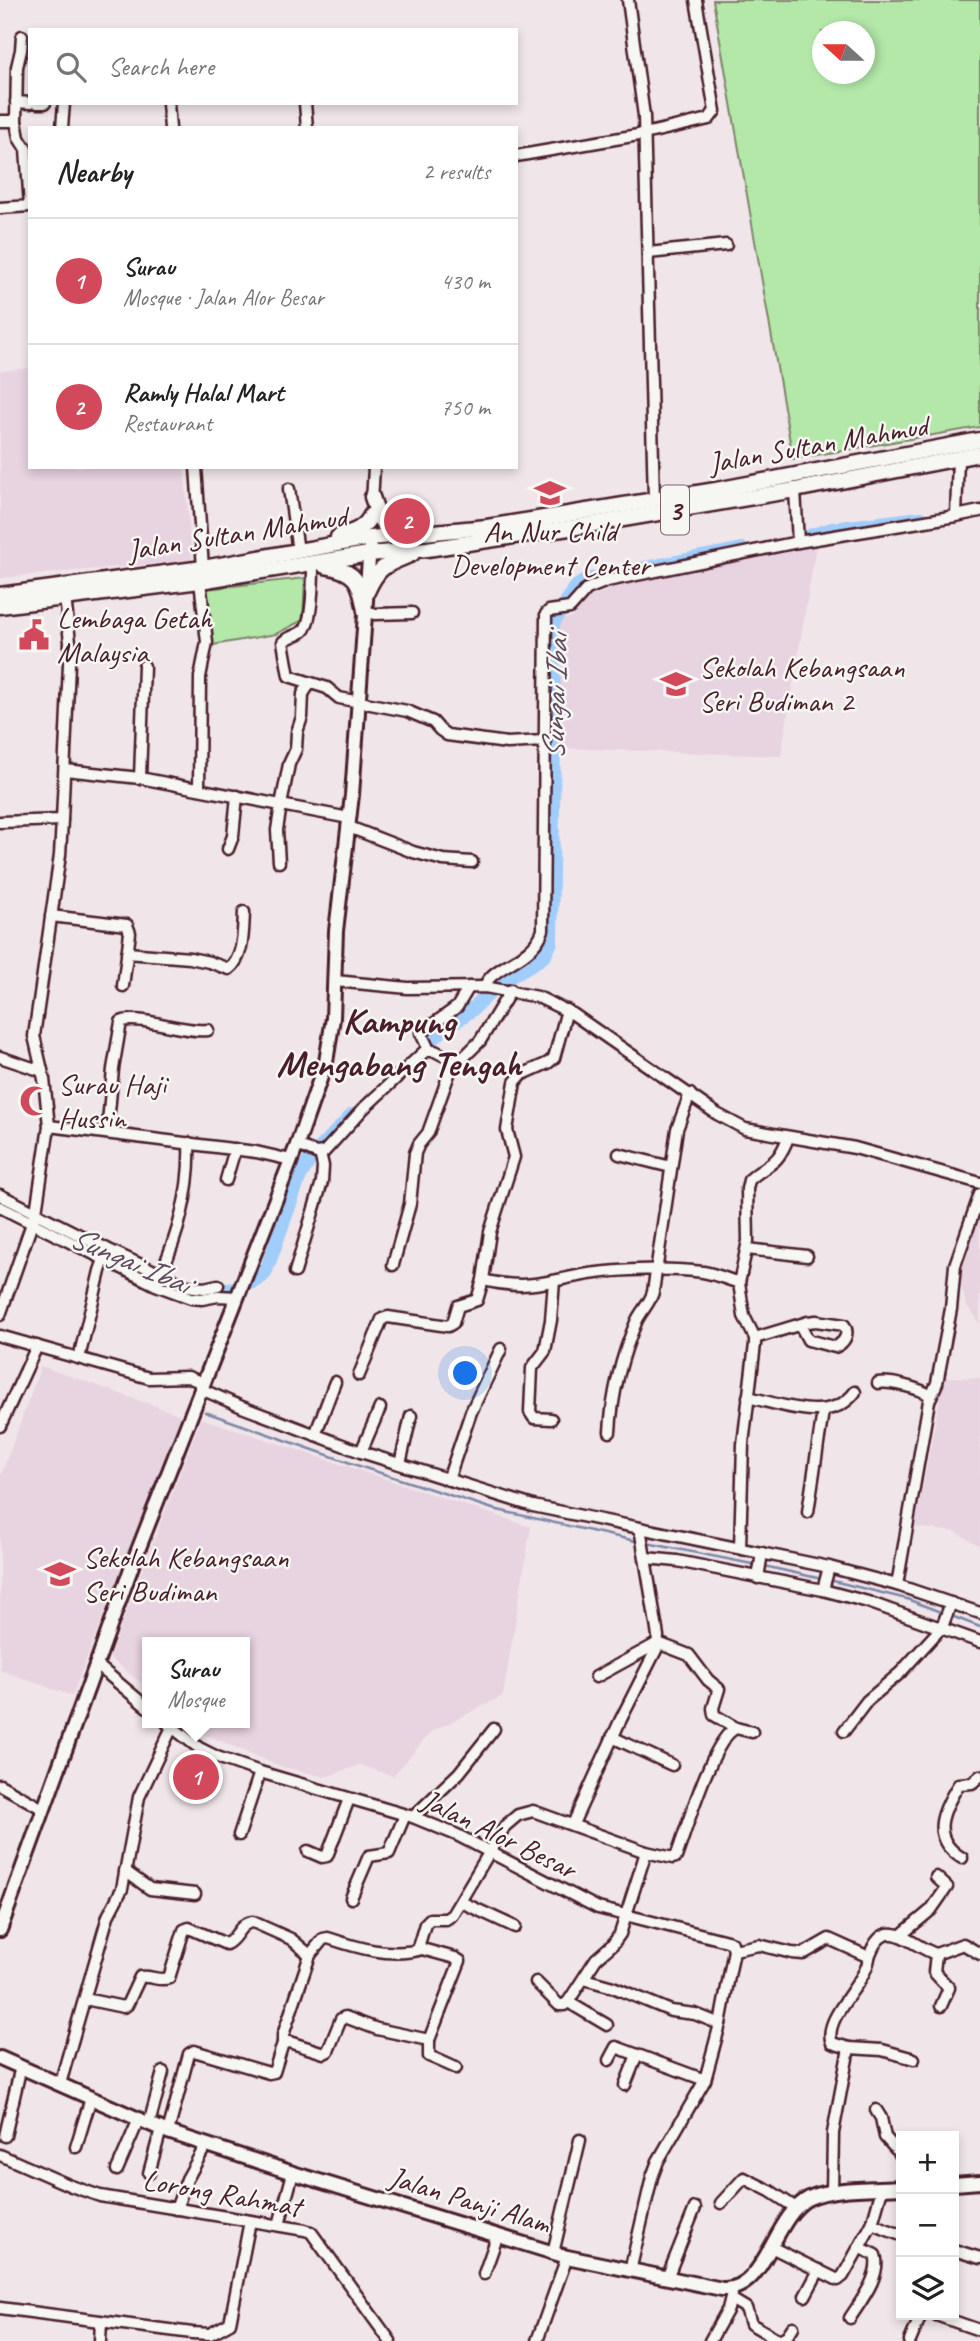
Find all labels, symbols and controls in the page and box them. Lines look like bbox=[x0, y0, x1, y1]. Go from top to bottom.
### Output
north arrow bbox=[812, 21, 875, 84]
search box bbox=[28, 28, 518, 105]
icon: search bbox=[52, 48, 90, 86]
text: Search here bbox=[108, 50, 214, 83]
text: Nearby bbox=[56, 153, 132, 191]
text: 2 results bbox=[423, 157, 490, 186]
text: Surau bbox=[123, 250, 175, 283]
text: 1 bbox=[74, 267, 84, 296]
text: 430 m bbox=[441, 267, 490, 296]
text: Mosque · Jalan Alor Besar bbox=[123, 283, 324, 312]
text: Ramly Halal Mart bbox=[123, 376, 284, 409]
text: 2 bbox=[74, 393, 84, 422]
text: 750 m bbox=[441, 393, 490, 422]
street label: Jalan Sultan Mahmud bbox=[704, 405, 934, 482]
text: Restaurant bbox=[123, 409, 212, 438]
school or university icon: An Nur Child Development Center bbox=[533, 476, 567, 510]
road number: 3 bbox=[661, 486, 689, 534]
pin: 2 bbox=[384, 495, 430, 547]
street label: Jalan Sultan Mahmud bbox=[123, 496, 353, 569]
place label: An Nur Child Development Center bbox=[450, 512, 652, 584]
place label: Lembaga Getah Malaysia bbox=[57, 599, 213, 671]
public building icon: Lembaga Getah Malaysia bbox=[17, 618, 51, 652]
water label: Sungai Ibai bbox=[532, 625, 578, 761]
place label: Sekolah Kebangsaan Seri Budiman 2 bbox=[699, 648, 905, 720]
school or university icon: Sekolah Kebangsaan Seri Budiman 2 bbox=[659, 667, 693, 701]
district label: Kampung Mengabang Tengah bbox=[276, 997, 523, 1087]
place label: Surau Haji Hussin bbox=[58, 1065, 169, 1137]
mosque icon: Surau Haji Hussin bbox=[18, 1084, 52, 1118]
water label: Sungai Ibai bbox=[64, 1217, 203, 1307]
your location bbox=[448, 1356, 482, 1390]
place label: Sekolah Kebangsaan Seri Budiman bbox=[83, 1538, 289, 1610]
school or university icon: Sekolah Kebangsaan Seri Budiman bbox=[43, 1557, 77, 1591]
popup bbox=[142, 1637, 250, 1728]
text: Surau bbox=[167, 1652, 219, 1685]
text: Mosque bbox=[167, 1685, 225, 1714]
pin: 1 bbox=[173, 1751, 219, 1803]
street label: Jalan Alor Besar bbox=[414, 1779, 584, 1889]
map controls bbox=[896, 2131, 959, 2320]
button: + bbox=[896, 2131, 959, 2194]
street label: Jalan Panji Alam bbox=[383, 2157, 556, 2243]
street label: Lorong Rahmat bbox=[140, 2160, 308, 2226]
button: − bbox=[896, 2194, 959, 2257]
button: layers bbox=[896, 2257, 959, 2320]

